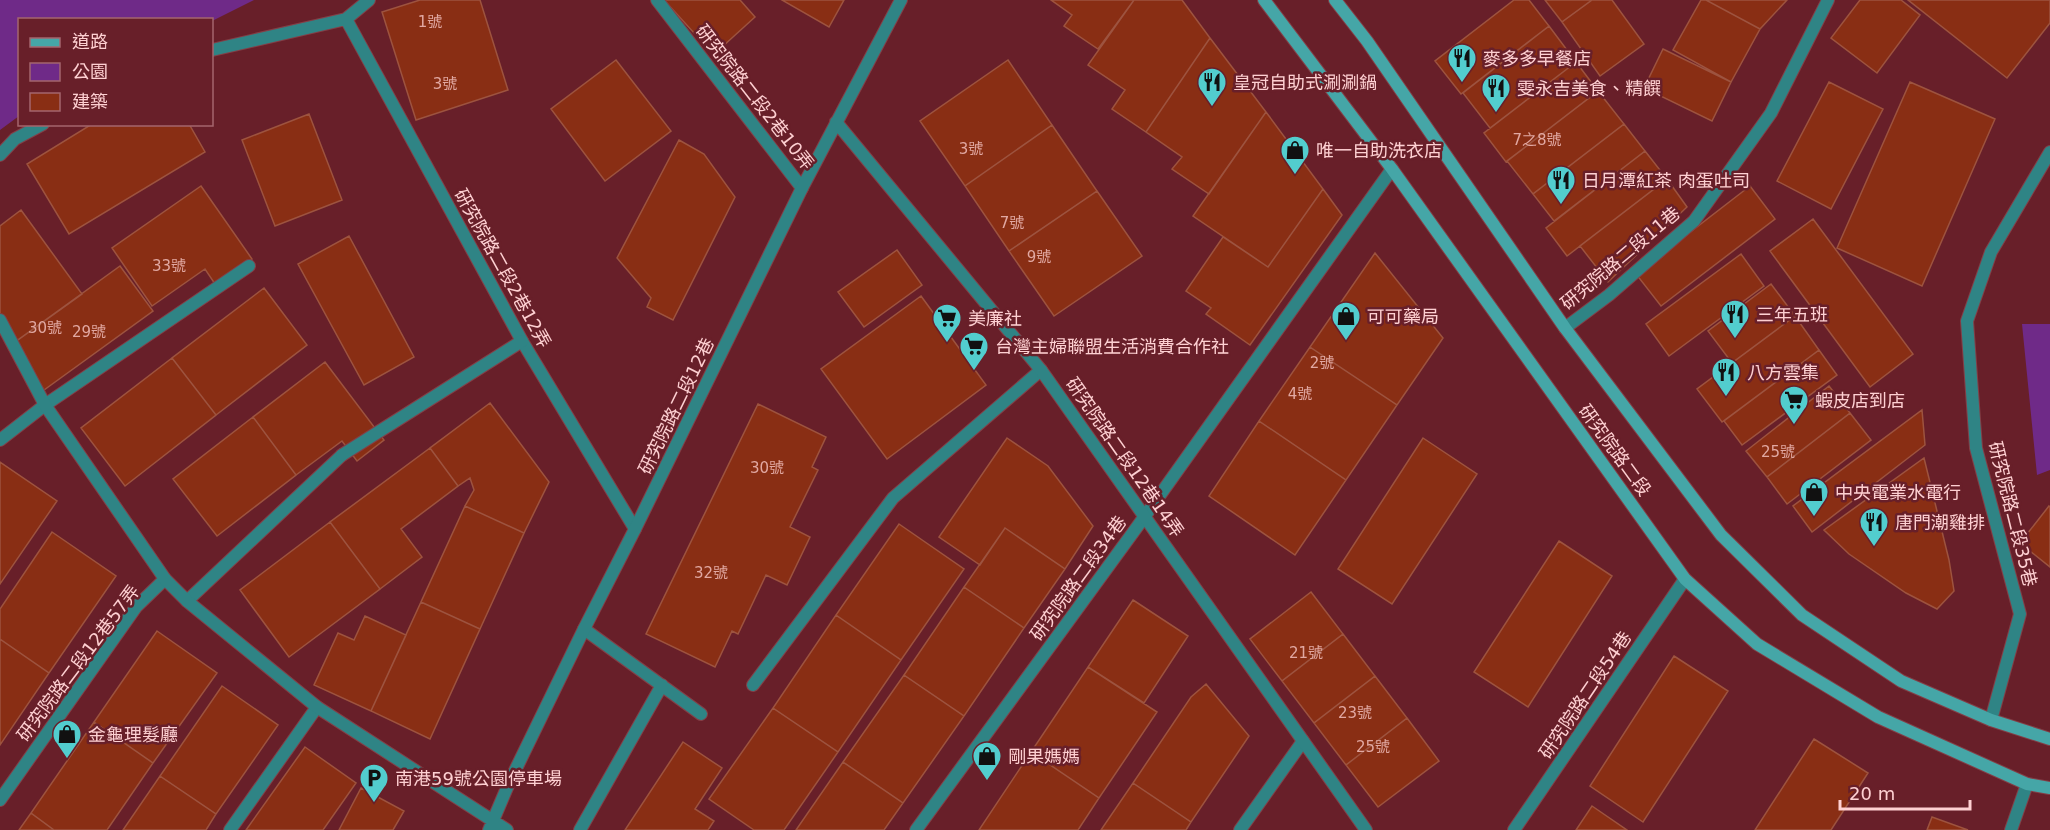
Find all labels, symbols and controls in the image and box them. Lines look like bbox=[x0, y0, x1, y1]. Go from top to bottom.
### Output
house number: 1號 bbox=[418, 13, 442, 31]
legend bbox=[18, 18, 213, 126]
street label: 研究院路二段2巷10弄 bbox=[692, 20, 818, 174]
text: 道路 bbox=[72, 31, 108, 52]
restaurant icon: 麥多多早餐店 bbox=[1446, 42, 1478, 84]
place label: 麥多多早餐店 bbox=[1483, 48, 1591, 69]
text: 公園 bbox=[72, 61, 108, 82]
restaurant icon: 皇冠自助式涮涮鍋 bbox=[1196, 66, 1228, 108]
place label: 皇冠自助式涮涮鍋 bbox=[1233, 72, 1377, 93]
restaurant icon: 雯永吉美食、精饌 bbox=[1480, 72, 1512, 114]
house number: 3號 bbox=[433, 75, 457, 93]
place label: 雯永吉美食、精饌 bbox=[1517, 78, 1661, 99]
text: 建築 bbox=[72, 91, 108, 112]
house number: 7之8號 bbox=[1512, 131, 1562, 149]
shop icon: 唯一自助洗衣店 bbox=[1279, 134, 1311, 176]
house number: 3號 bbox=[959, 140, 983, 158]
place label: 唯一自助洗衣店 bbox=[1316, 140, 1442, 161]
restaurant icon: 日月潭紅茶 肉蛋吐司 bbox=[1545, 164, 1577, 206]
place label: 日月潭紅茶 肉蛋吐司 bbox=[1582, 170, 1750, 191]
street label: 研究院路二段2巷12弄 bbox=[451, 185, 555, 351]
street label: 研究院路二段11巷 bbox=[1556, 202, 1684, 314]
house number: 7號 bbox=[1000, 214, 1024, 232]
house number: 9號 bbox=[1027, 248, 1051, 266]
house number: 33號 bbox=[152, 257, 186, 275]
restaurant icon: 三年五班 bbox=[1719, 298, 1751, 340]
shop icon: 可可藥局 bbox=[1330, 300, 1362, 342]
supermarket icon: 美廉社 bbox=[931, 302, 963, 344]
place label: 三年五班 bbox=[1756, 304, 1828, 325]
place label: 可可藥局 bbox=[1367, 306, 1439, 327]
place label: 美廉社 bbox=[968, 308, 1022, 329]
house number: 30號 bbox=[28, 319, 62, 337]
house number: 29號 bbox=[72, 323, 106, 341]
supermarket icon: 台灣主婦聯盟生活消費合作社 bbox=[958, 330, 990, 372]
street label: 研究院路二段12巷 bbox=[634, 334, 718, 478]
place label: 台灣主婦聯盟生活消費合作社 bbox=[995, 336, 1229, 357]
house number: 2號 bbox=[1310, 354, 1334, 372]
restaurant icon: 八方雲集 bbox=[1710, 356, 1742, 398]
place label: 八方雲集 bbox=[1747, 362, 1819, 383]
street label: 研究院路二段12巷14弄 bbox=[1062, 373, 1188, 541]
supermarket icon: 蝦皮店到店 bbox=[1778, 384, 1810, 426]
house number: 4號 bbox=[1288, 385, 1312, 403]
place label: 蝦皮店到店 bbox=[1815, 390, 1905, 411]
street label: 研究院路二段 bbox=[1575, 400, 1655, 500]
street label: 研究院路二段35巷 bbox=[1985, 439, 2041, 589]
house number: 25號 bbox=[1761, 443, 1795, 461]
house number: 30號 bbox=[750, 459, 784, 477]
shop icon: 中央電業水電行 bbox=[1798, 476, 1830, 518]
place label: 中央電業水電行 bbox=[1835, 482, 1961, 503]
restaurant icon: 唐門潮雞排 bbox=[1858, 506, 1890, 548]
street label: 研究院路二段34巷 bbox=[1026, 512, 1130, 644]
place label: 唐門潮雞排 bbox=[1895, 512, 1985, 533]
house number: 32號 bbox=[694, 564, 728, 582]
street label: 研究院路二段12巷57弄 bbox=[12, 581, 144, 745]
street label: 研究院路二段54巷 bbox=[1535, 627, 1635, 763]
house number: 21號 bbox=[1289, 644, 1323, 662]
house number: 23號 bbox=[1338, 704, 1372, 722]
shop icon: 金龜理髮廳 bbox=[51, 718, 83, 760]
place label: 金龜理髮廳 bbox=[88, 724, 178, 745]
house number: 25號 bbox=[1356, 738, 1390, 756]
shop icon: 剛果媽媽 bbox=[971, 740, 1003, 782]
place label: 剛果媽媽 bbox=[1008, 746, 1080, 767]
parking icon: 南港59號公園停車場 bbox=[358, 762, 390, 804]
place label: 南港59號公園停車場 bbox=[395, 768, 562, 789]
scale bar bbox=[1840, 773, 1970, 811]
text: 20 m bbox=[1849, 783, 1895, 804]

